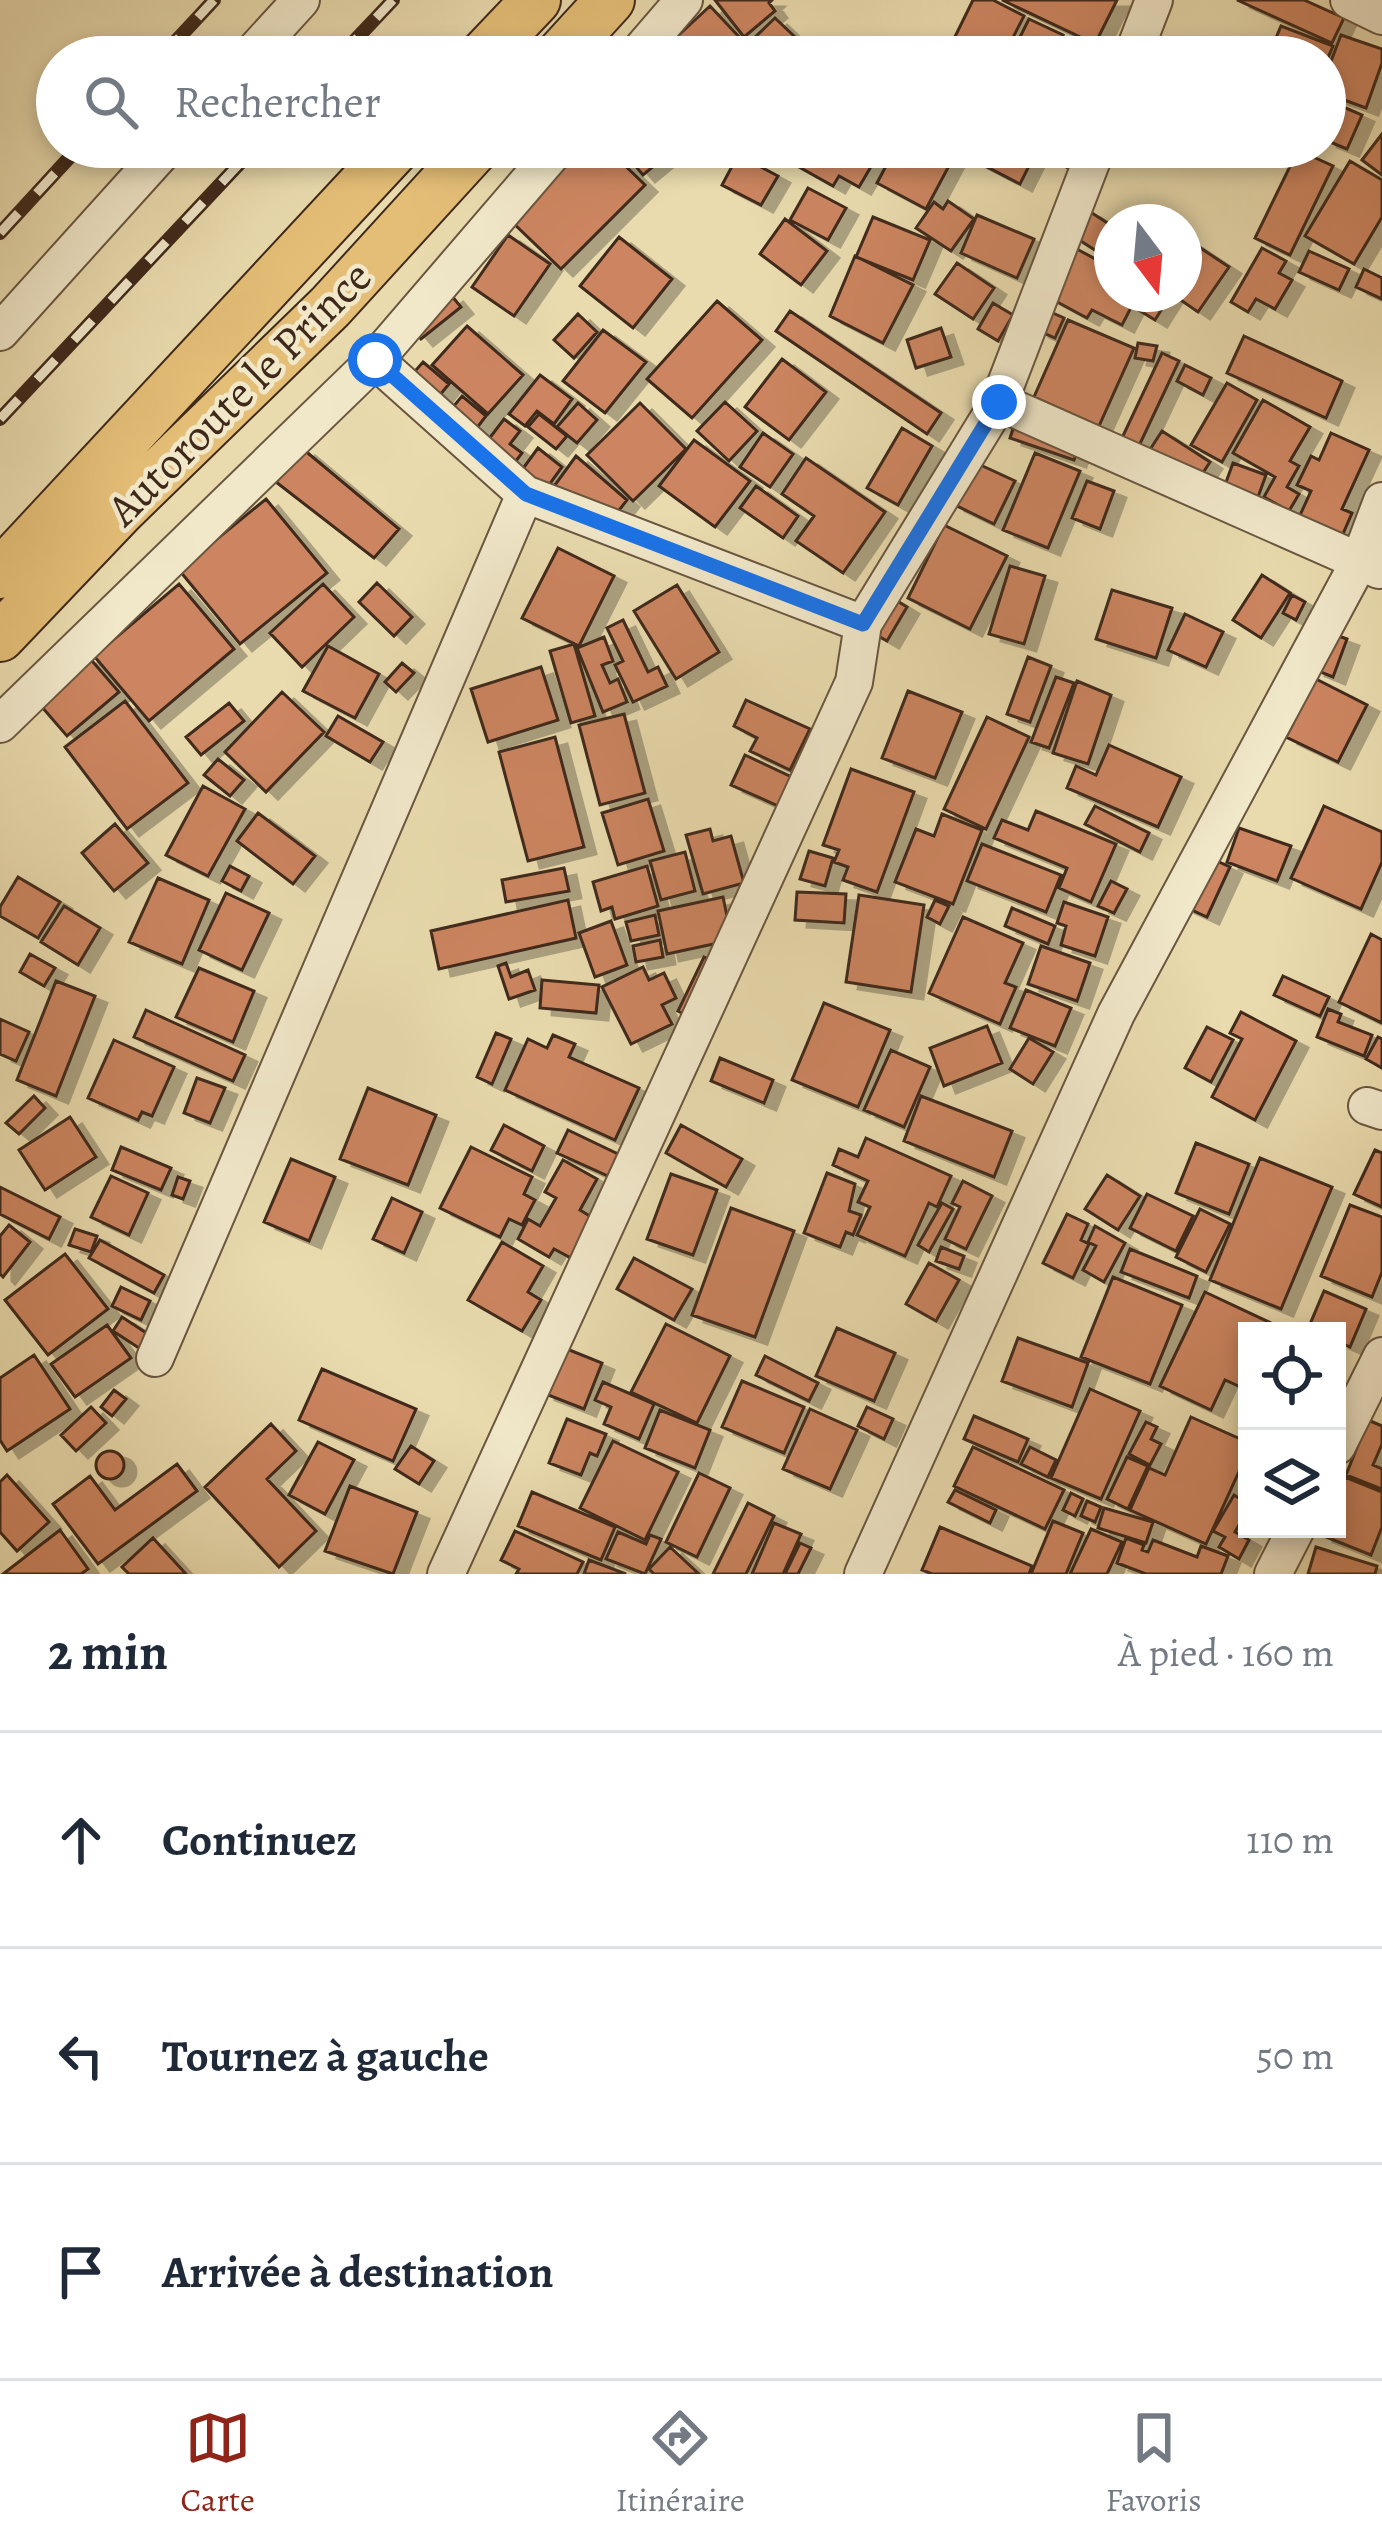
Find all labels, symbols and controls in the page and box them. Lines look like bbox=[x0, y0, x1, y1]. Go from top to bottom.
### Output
search box bbox=[36, 36, 1346, 168]
icon: search bbox=[78, 69, 144, 135]
text: Rechercher bbox=[174, 71, 381, 133]
north arrow bbox=[1094, 204, 1202, 312]
street label: Autoroute le Prince bbox=[92, 247, 385, 540]
route start bbox=[348, 333, 402, 387]
route end bbox=[972, 375, 1026, 429]
map controls bbox=[1238, 1322, 1346, 1538]
button: locate bbox=[1238, 1322, 1346, 1430]
button: layers bbox=[1238, 1430, 1346, 1538]
text: 2 min bbox=[48, 1617, 168, 1687]
text: À pied · 160 m bbox=[1118, 1626, 1334, 1679]
icon: ahead bbox=[48, 1807, 114, 1873]
text: Continuez bbox=[162, 1809, 357, 1871]
text: 110 m bbox=[1246, 1813, 1334, 1866]
icon: left bbox=[48, 2023, 114, 2089]
text: Tournez à gauche bbox=[162, 2025, 489, 2087]
text: 50 m bbox=[1256, 2029, 1334, 2082]
icon: arrive bbox=[48, 2239, 114, 2305]
text: Arrivée à destination bbox=[162, 2241, 554, 2303]
tab: Carte bbox=[180, 2405, 255, 2522]
tab: Itinéraire bbox=[616, 2405, 745, 2522]
tab: Favoris bbox=[1106, 2405, 1202, 2522]

